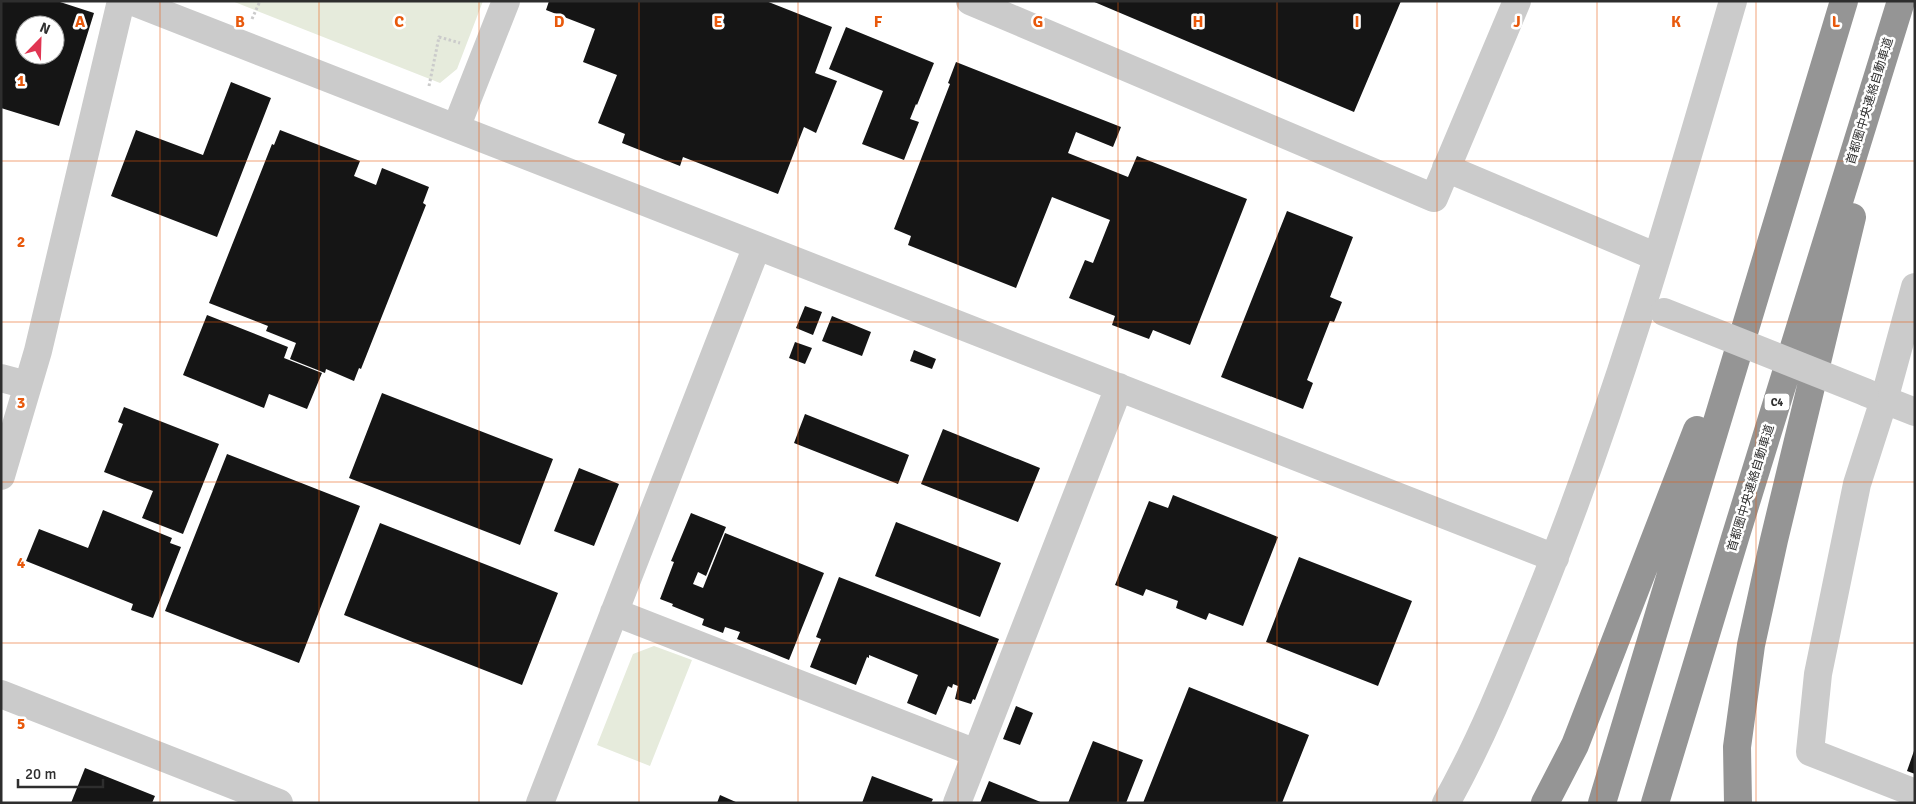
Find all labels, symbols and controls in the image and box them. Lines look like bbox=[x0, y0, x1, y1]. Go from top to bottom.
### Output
text: A bbox=[75, 12, 86, 32]
text: B bbox=[235, 12, 245, 32]
text: C bbox=[394, 12, 404, 32]
text: D bbox=[554, 12, 565, 32]
text: E bbox=[713, 12, 723, 32]
text: F bbox=[874, 12, 883, 32]
text: G bbox=[1033, 12, 1043, 32]
text: H bbox=[1193, 12, 1203, 32]
text: I bbox=[1354, 12, 1360, 32]
text: J bbox=[1513, 12, 1521, 32]
text: K bbox=[1671, 12, 1681, 32]
text: L bbox=[1832, 12, 1841, 32]
north arrow bbox=[15, 15, 65, 65]
text: N bbox=[37, 19, 53, 38]
street label: 首都圏中央連絡自動車道 bbox=[1844, 36, 1896, 166]
text: 1 bbox=[17, 71, 26, 91]
text: 2 bbox=[17, 232, 25, 252]
text: 3 bbox=[17, 393, 25, 413]
road number: C4 bbox=[1764, 394, 1790, 411]
street label: 首都圏中央連絡自動車道 bbox=[1725, 423, 1777, 553]
text: 4 bbox=[17, 553, 26, 573]
text: 5 bbox=[17, 714, 25, 734]
scale bar bbox=[18, 756, 102, 788]
text: 20 m bbox=[25, 765, 56, 783]

